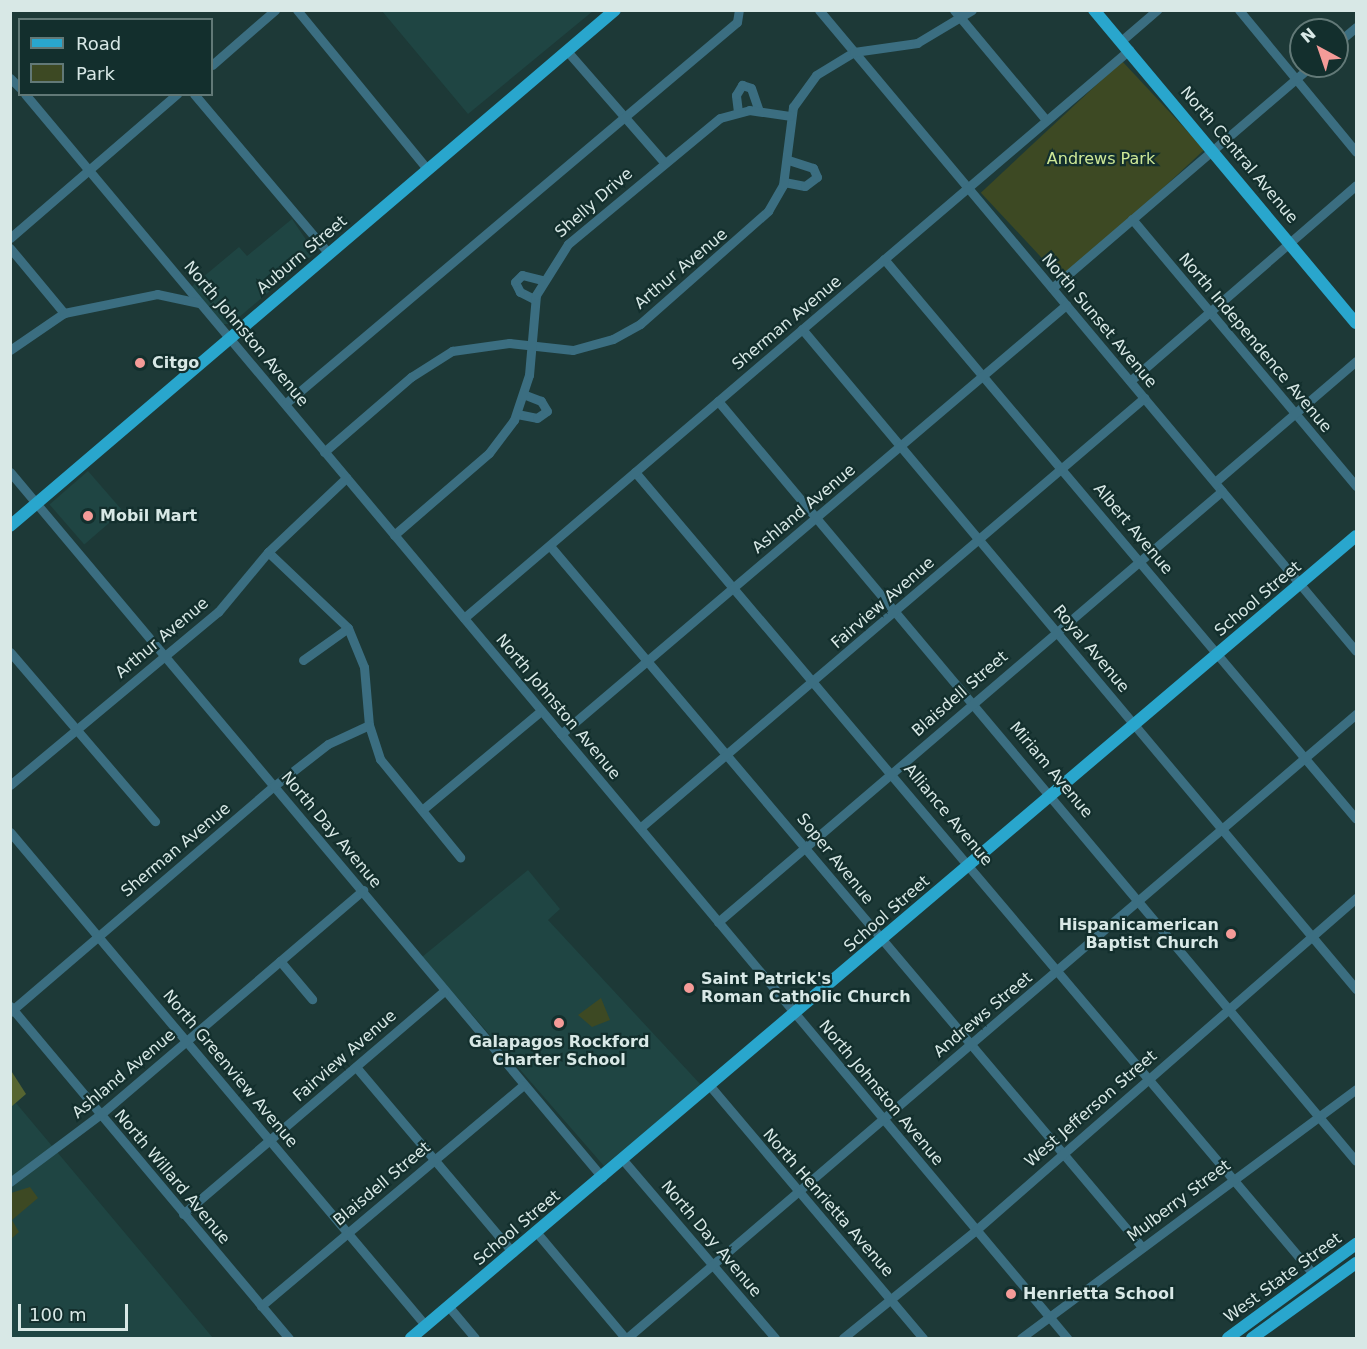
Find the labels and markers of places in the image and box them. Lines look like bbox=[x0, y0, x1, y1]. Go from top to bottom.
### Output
place label: Citgo bbox=[152, 353, 199, 373]
marker: Citgo bbox=[133, 356, 147, 370]
place label: Mobil Mart bbox=[100, 506, 197, 526]
marker: Mobil Mart bbox=[81, 509, 95, 523]
place label: Hispanicamerican Baptist Church bbox=[1059, 915, 1219, 953]
marker: Hispanicamerican Baptist Church bbox=[1224, 927, 1238, 941]
place label: Saint Patrick's Roman Catholic Church bbox=[701, 969, 911, 1007]
marker: Saint Patrick's Roman Catholic Church bbox=[682, 981, 696, 995]
marker: Galapagos Rockford Charter School bbox=[552, 1016, 566, 1030]
place label: Galapagos Rockford Charter School bbox=[469, 1032, 649, 1070]
place label: Henrietta School bbox=[1023, 1284, 1174, 1304]
marker: Henrietta School bbox=[1004, 1287, 1018, 1301]

